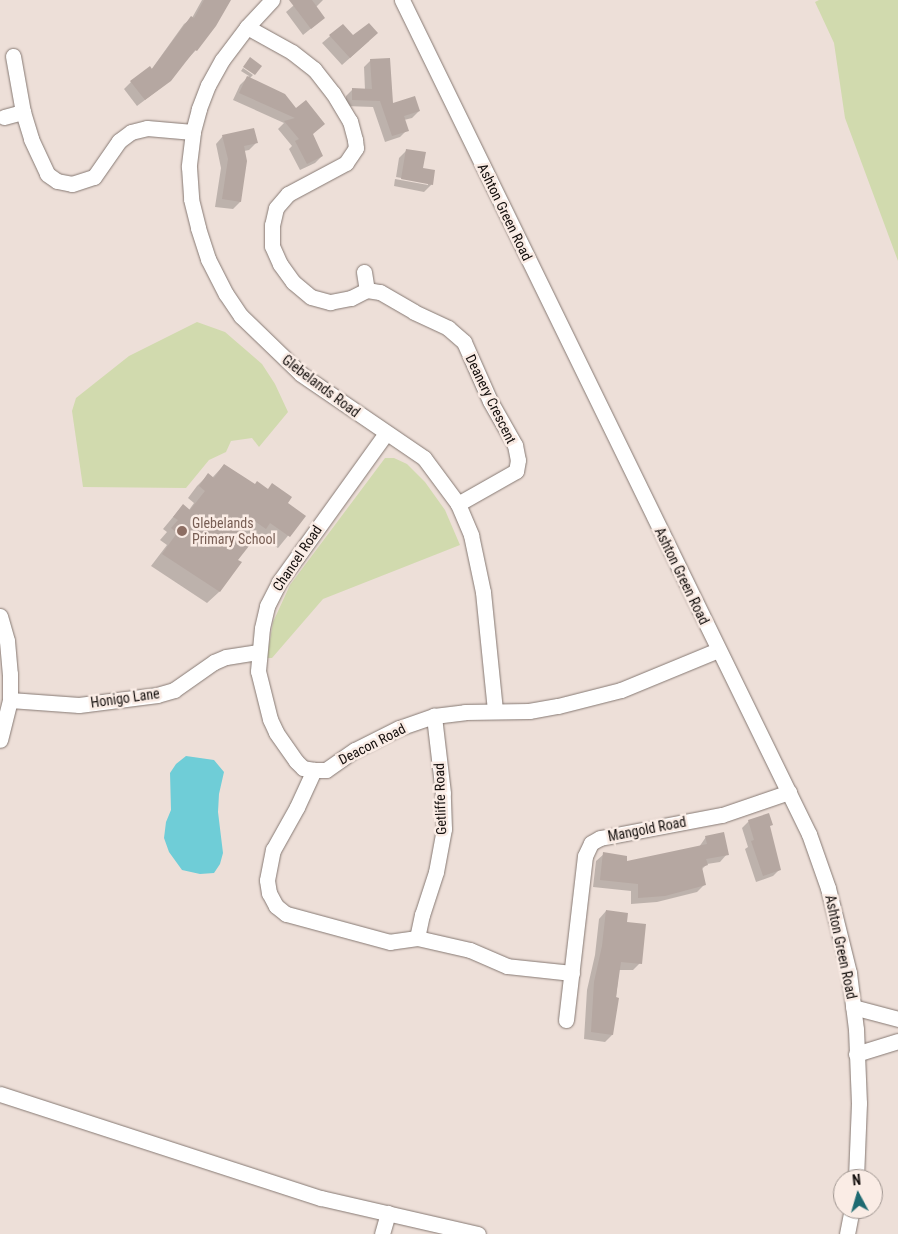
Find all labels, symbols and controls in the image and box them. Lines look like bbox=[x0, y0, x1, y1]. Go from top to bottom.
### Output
street label: Ashton Green Road bbox=[474, 161, 536, 263]
street label: Glebelands Road bbox=[279, 351, 363, 421]
street label: Deanery Crescent bbox=[462, 352, 520, 446]
place label: Glebelands Primary School bbox=[192, 515, 276, 548]
street label: Chancel Road bbox=[269, 522, 325, 594]
marker: Glebelands Primary School bbox=[176, 525, 188, 537]
street label: Ashton Green Road bbox=[651, 525, 713, 627]
street label: Honigo Lane bbox=[89, 685, 161, 711]
street label: Deacon Road bbox=[336, 720, 408, 768]
street label: Getliffe Road bbox=[430, 763, 450, 835]
street label: Mangold Road bbox=[606, 813, 688, 845]
street label: Ashton Green Road bbox=[822, 893, 860, 1001]
north arrow bbox=[833, 1169, 883, 1219]
text: N bbox=[851, 1172, 862, 1188]

